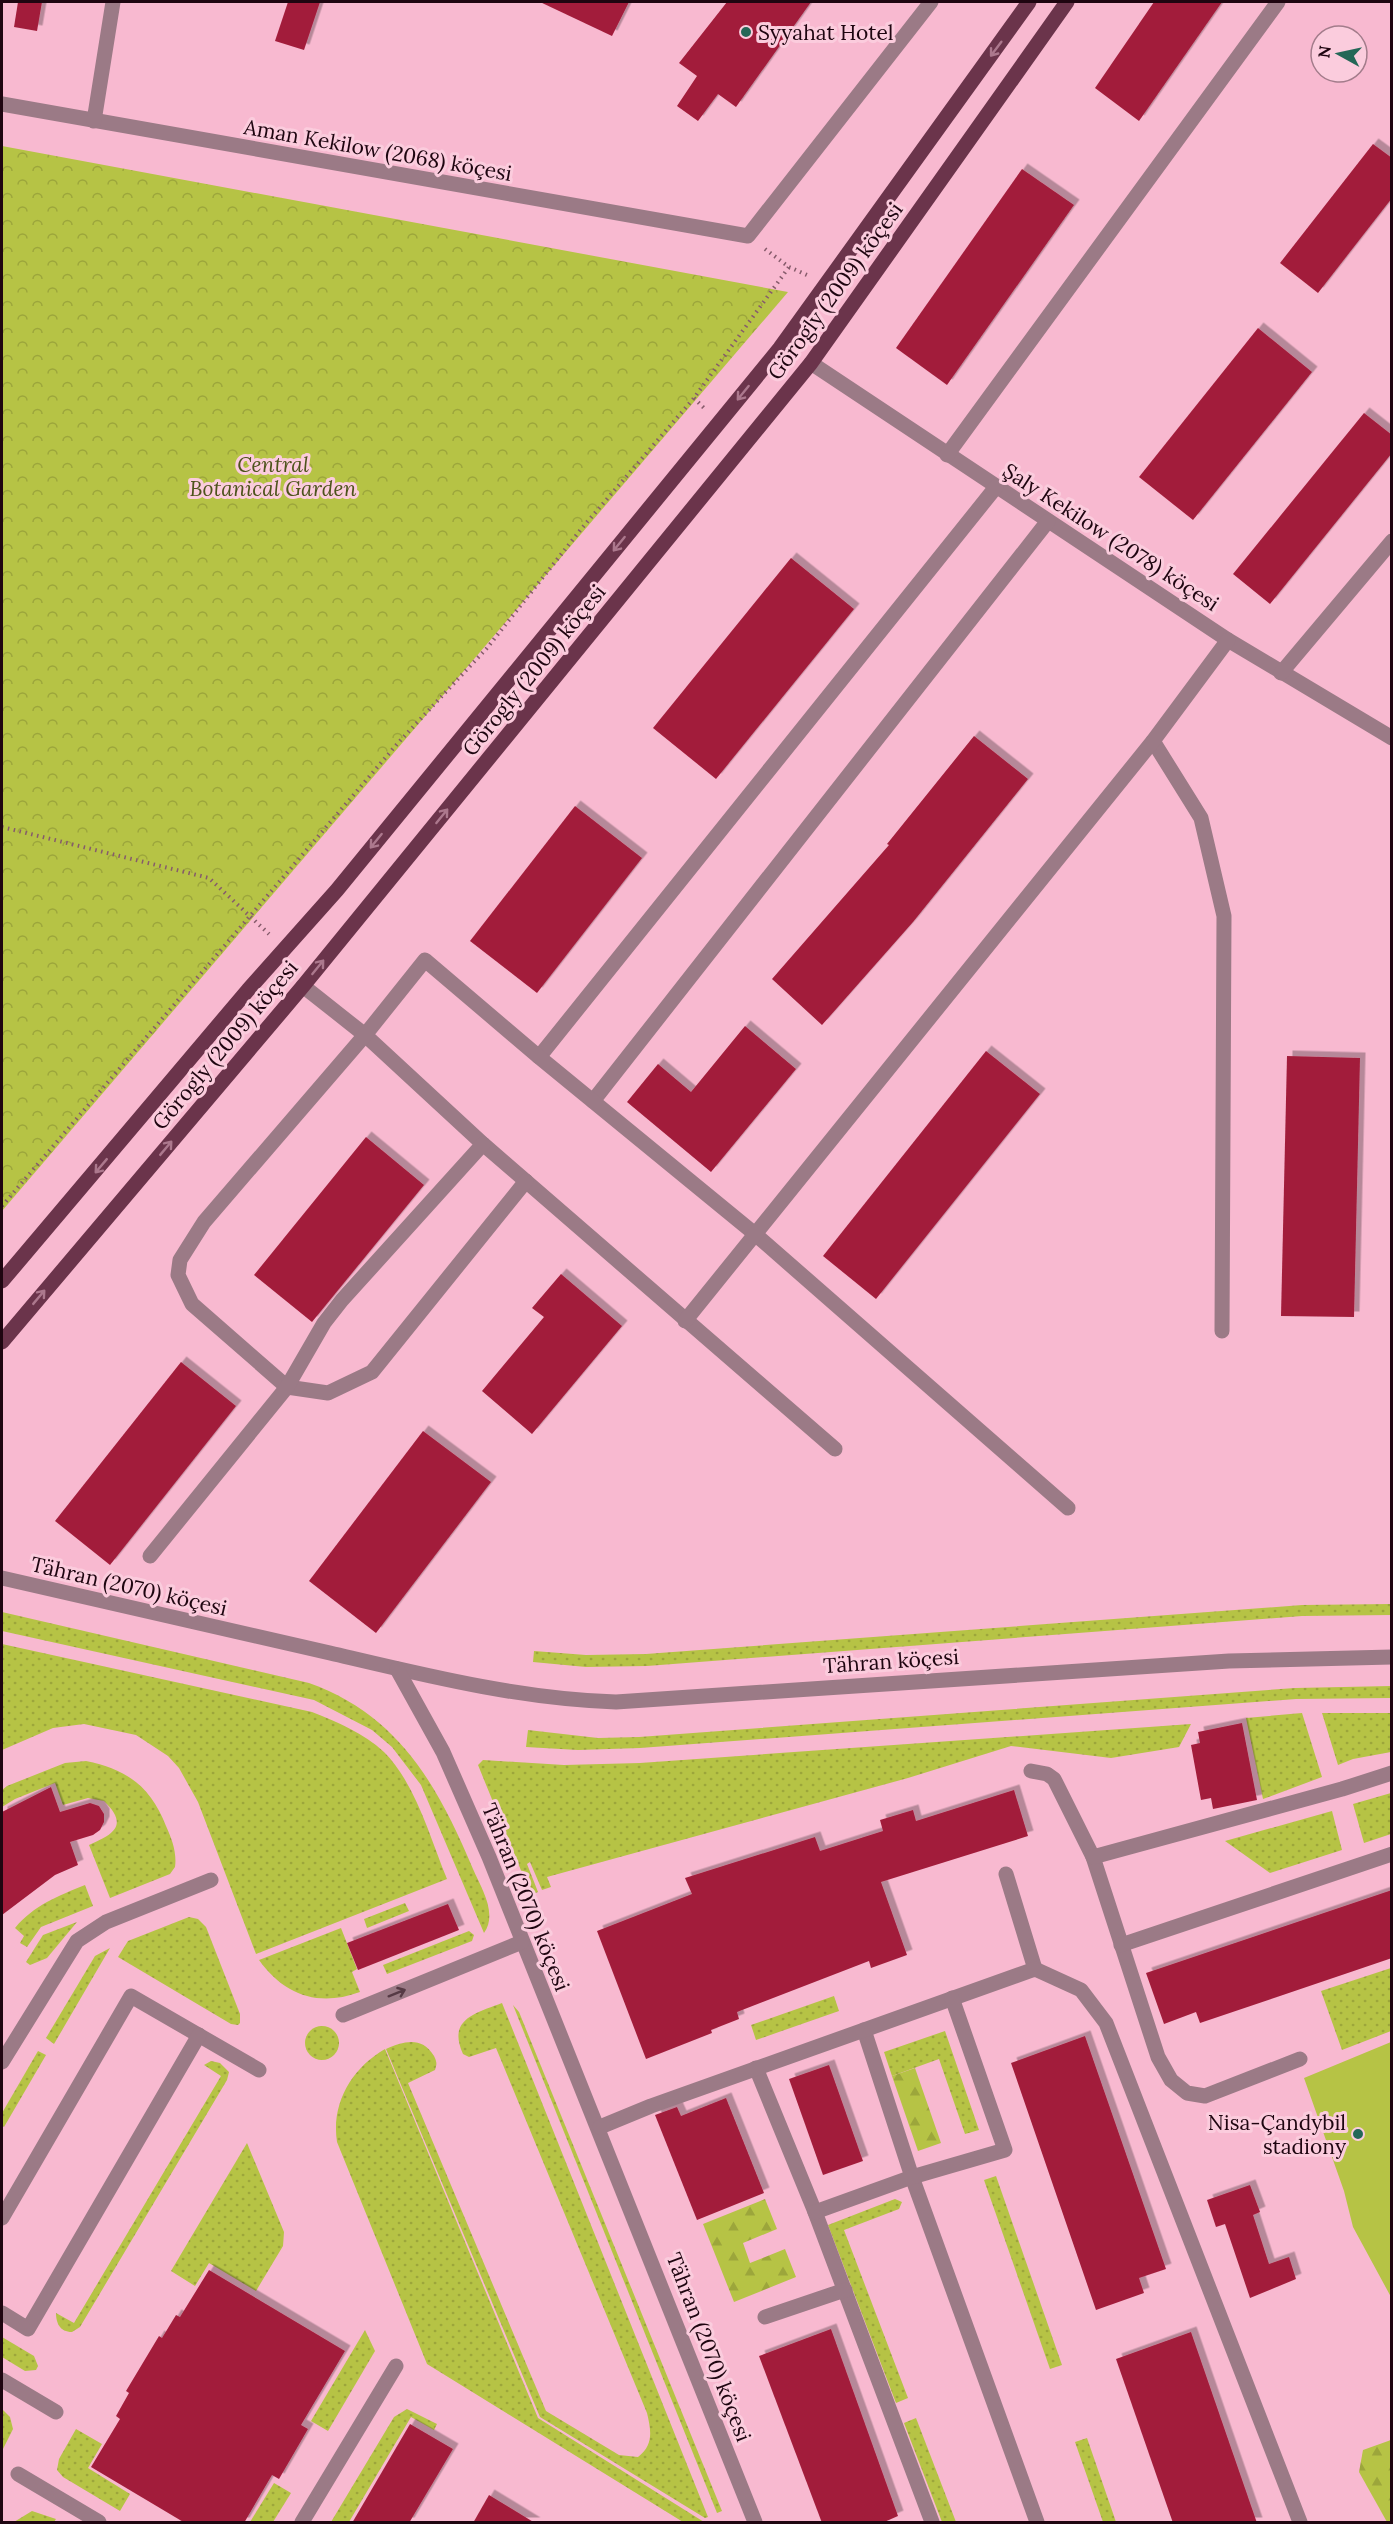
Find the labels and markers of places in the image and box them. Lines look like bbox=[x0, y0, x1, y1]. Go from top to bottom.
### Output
place label: Syyahat Hotel bbox=[758, 19, 894, 46]
marker: Syyahat Hotel bbox=[739, 25, 753, 39]
place label: Nisa-Çandybil stadiony bbox=[1208, 2109, 1346, 2160]
marker: Nisa-Çandybil stadiony bbox=[1351, 2127, 1365, 2141]

